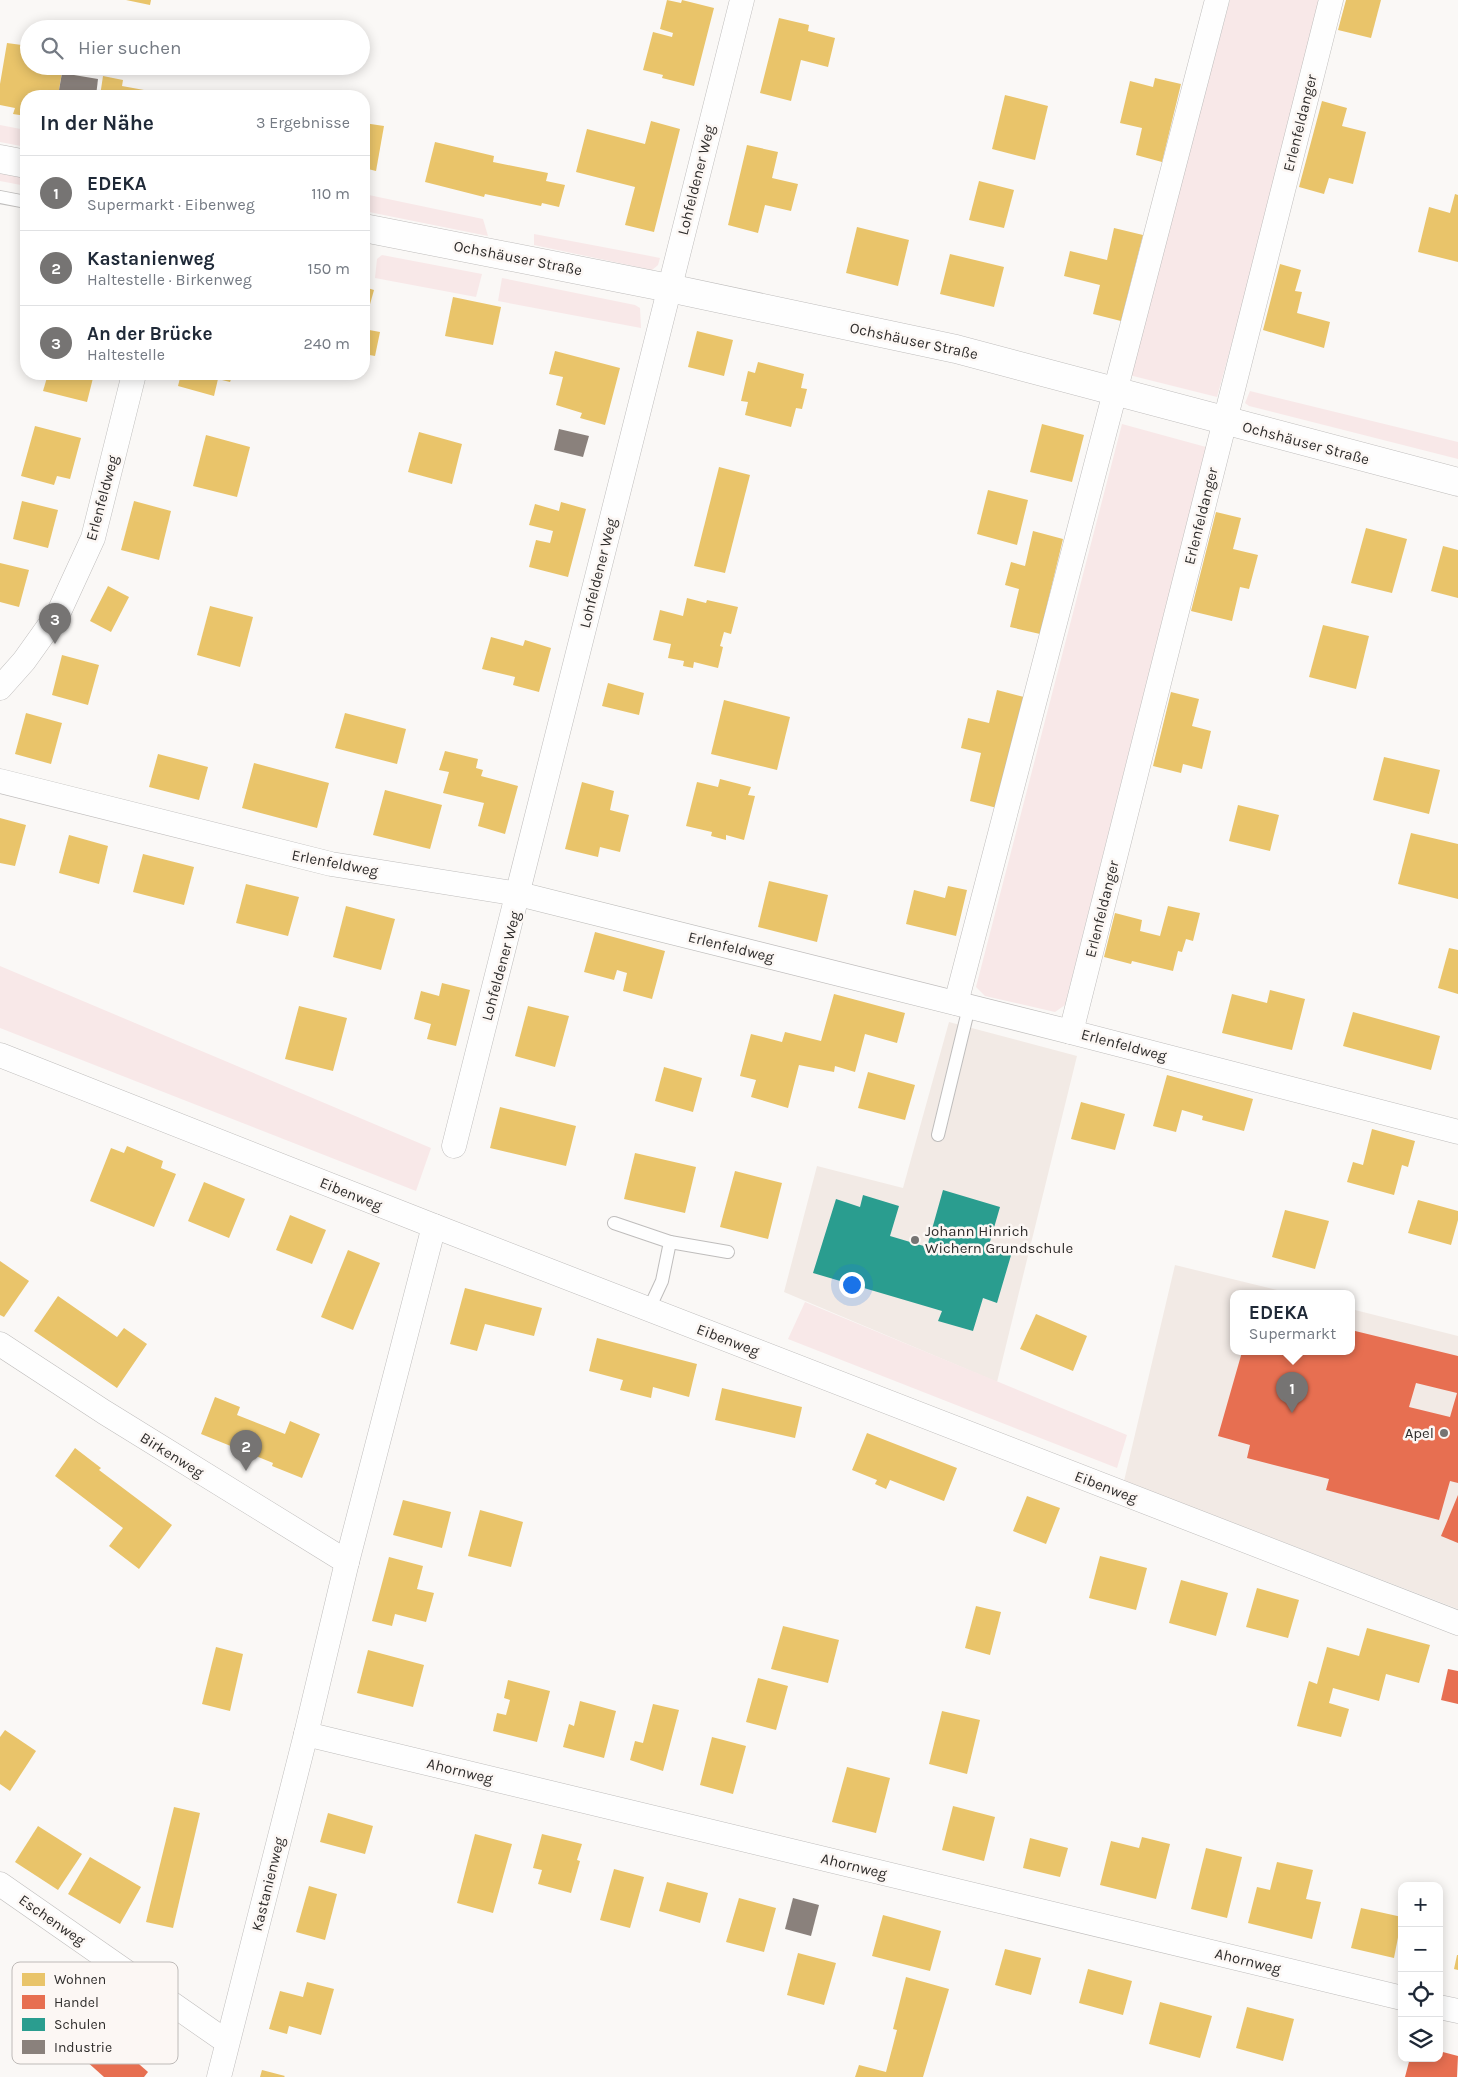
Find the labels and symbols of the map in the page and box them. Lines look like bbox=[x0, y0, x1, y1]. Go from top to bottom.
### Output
street label: Erlenfeldanger bbox=[1279, 72, 1321, 174]
street label: Lohfeldener Weg bbox=[674, 123, 718, 237]
street label: Ochshäuser Straße bbox=[452, 237, 584, 279]
street label: Ochshäuser Straße bbox=[848, 319, 980, 363]
street label: Ochshäuser Straße bbox=[1241, 417, 1371, 469]
street label: Erlenfeldweg bbox=[82, 453, 122, 543]
street label: Erlenfeldanger bbox=[1180, 465, 1222, 567]
street label: Lohfeldener Weg bbox=[576, 516, 620, 630]
pin: 3 bbox=[39, 603, 71, 644]
street label: Erlenfeldweg bbox=[290, 846, 380, 880]
street label: Erlenfeldanger bbox=[1081, 858, 1123, 960]
street label: Lohfeldener Weg bbox=[478, 909, 524, 1023]
street label: Erlenfeldweg bbox=[686, 928, 776, 966]
street label: Erlenfeldweg bbox=[1079, 1025, 1169, 1065]
street label: Eibenweg bbox=[317, 1173, 385, 1215]
place label: Johann Hinrich Wichern Grundschule bbox=[925, 1222, 1073, 1257]
marker: Johann Hinrich Wichern Grundschule bbox=[909, 1234, 921, 1246]
your location bbox=[839, 1272, 865, 1298]
street label: Eibenweg bbox=[694, 1320, 762, 1360]
pin: 1 bbox=[1276, 1372, 1308, 1413]
place label: Apel bbox=[1405, 1424, 1434, 1442]
marker: Apel bbox=[1438, 1427, 1450, 1439]
street label: Birkenweg bbox=[137, 1428, 208, 1482]
pin: 2 bbox=[230, 1430, 262, 1471]
street label: Eibenweg bbox=[1072, 1467, 1140, 1507]
street label: Ahornweg bbox=[425, 1754, 495, 1788]
street label: Kastanienweg bbox=[248, 1835, 289, 1933]
street label: Ahornweg bbox=[819, 1849, 889, 1883]
street label: Eschenweg bbox=[15, 1891, 89, 1950]
street label: Ahornweg bbox=[1213, 1944, 1283, 1978]
legend bbox=[12, 1962, 178, 2064]
text: Wohnen bbox=[54, 1971, 106, 1988]
text: Handel bbox=[54, 1994, 99, 2011]
text: Schulen bbox=[54, 2016, 106, 2033]
text: Industrie bbox=[54, 2039, 112, 2056]

